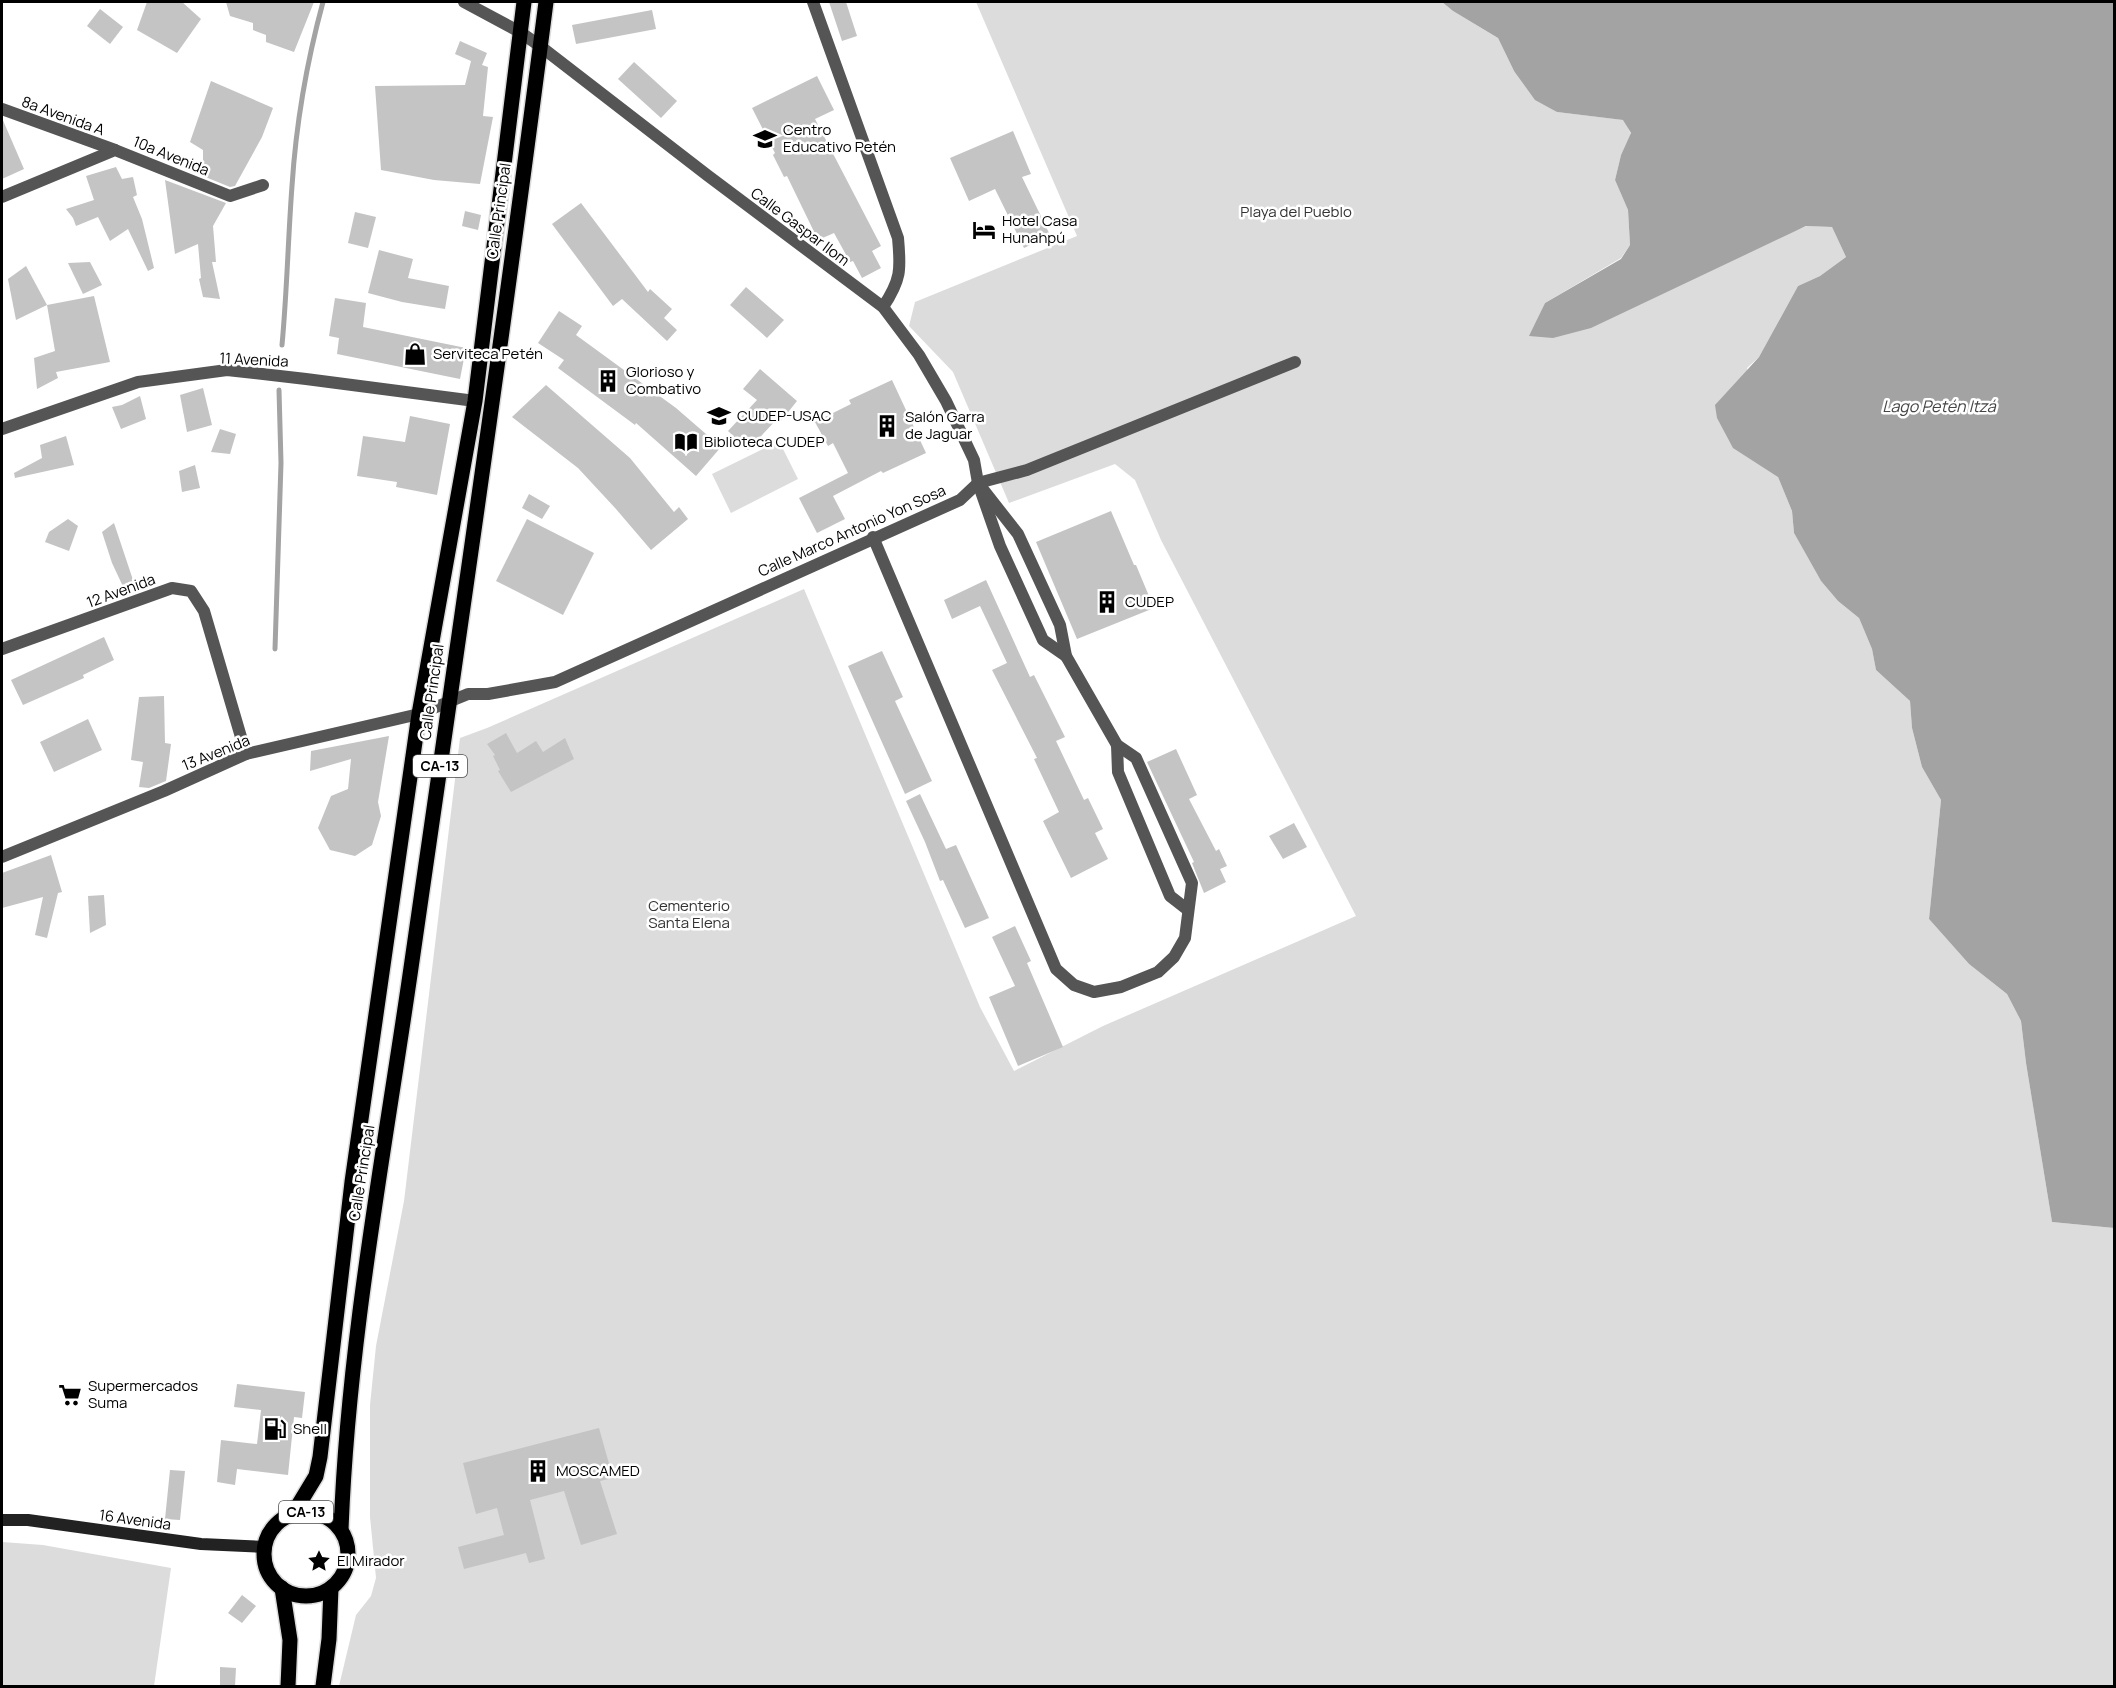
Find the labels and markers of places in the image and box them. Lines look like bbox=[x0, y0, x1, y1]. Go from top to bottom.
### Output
place label: Centro Educativo Petén bbox=[783, 119, 896, 157]
school or university icon: Centro Educativo Petén bbox=[752, 126, 778, 152]
place label: Hotel Casa Hunahpú bbox=[1002, 210, 1077, 248]
hotel icon: Hotel Casa Hunahpú bbox=[971, 217, 997, 243]
shop icon: Serviteca Petén bbox=[402, 341, 428, 367]
place label: Serviteca Petén bbox=[433, 343, 543, 364]
place label: Glorioso y Combativo bbox=[626, 361, 701, 399]
building icon: Glorioso y Combativo bbox=[595, 368, 621, 394]
school or university icon: CUDEP-USAC bbox=[706, 403, 732, 429]
place label: CUDEP-USAC bbox=[737, 405, 832, 426]
place label: Salón Garra de Jaguar bbox=[905, 406, 985, 444]
building icon: Salón Garra de Jaguar bbox=[874, 413, 900, 439]
library icon: Biblioteca CUDEP bbox=[673, 429, 699, 455]
place label: Biblioteca CUDEP bbox=[704, 431, 824, 452]
building icon: CUDEP bbox=[1094, 589, 1120, 615]
place label: CUDEP bbox=[1125, 591, 1174, 612]
place label: Supermercados Suma bbox=[88, 1375, 198, 1413]
supermarket icon: Supermercados Suma bbox=[57, 1382, 83, 1408]
fuel station icon: Shell bbox=[262, 1416, 288, 1442]
place label: Shell bbox=[293, 1418, 327, 1439]
building icon: MOSCAMED bbox=[525, 1458, 551, 1484]
place label: MOSCAMED bbox=[556, 1460, 640, 1481]
place icon: El Mirador bbox=[306, 1548, 332, 1574]
place label: El Mirador bbox=[337, 1550, 405, 1571]

